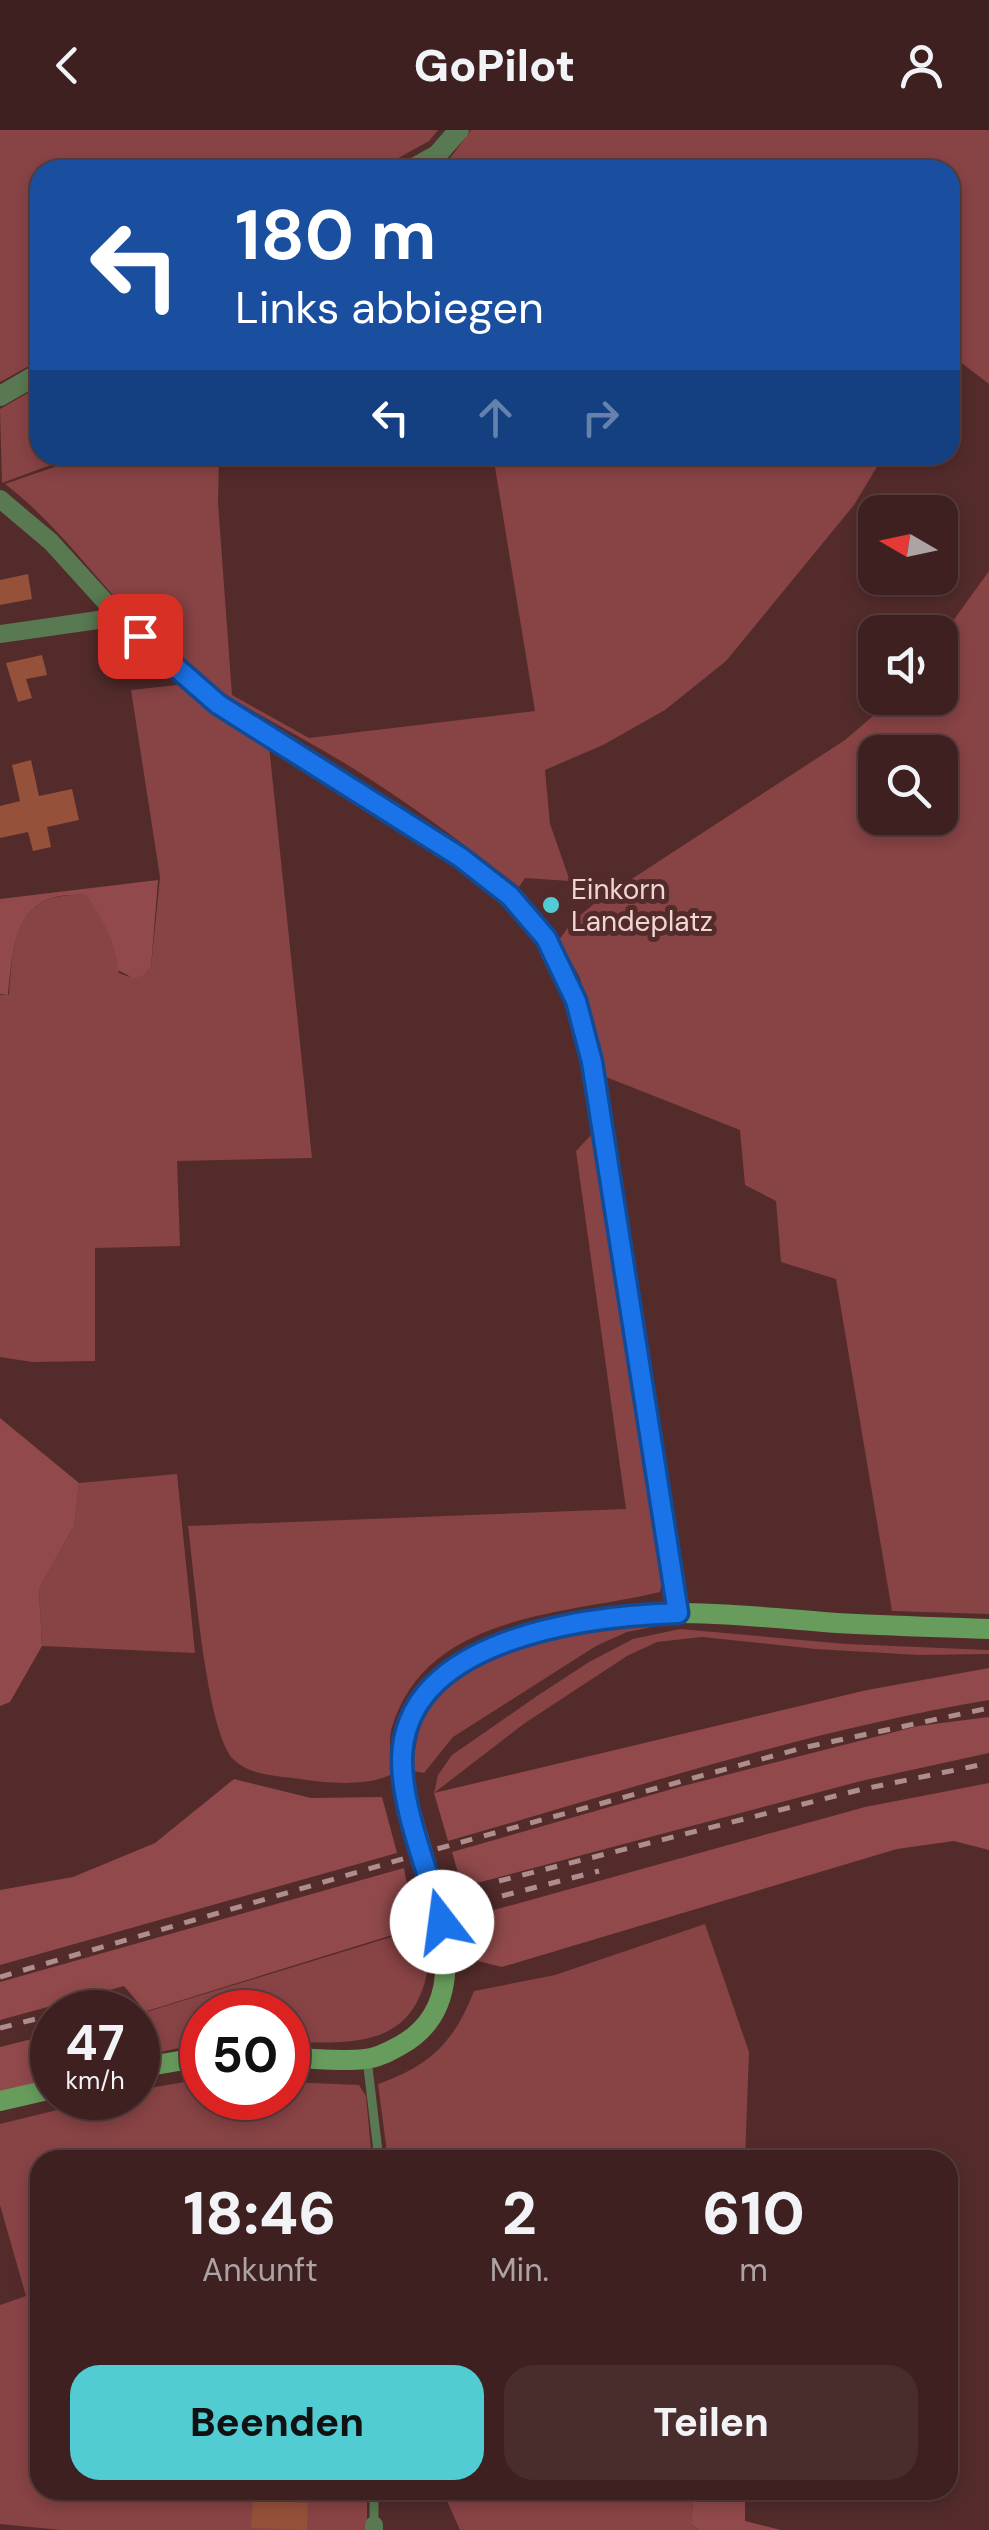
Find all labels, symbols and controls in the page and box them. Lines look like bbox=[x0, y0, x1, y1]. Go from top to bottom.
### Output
text: GoPilot bbox=[414, 36, 575, 95]
icon: back bbox=[40, 38, 95, 93]
icon: person bbox=[894, 38, 949, 93]
text: 180 m bbox=[235, 190, 436, 281]
icon: left bbox=[70, 200, 200, 330]
text: Links abbiegen bbox=[235, 278, 544, 337]
icon: left bbox=[363, 390, 418, 445]
icon: ahead bbox=[468, 390, 523, 445]
icon: right bbox=[573, 390, 628, 445]
north arrow bbox=[858, 495, 958, 595]
map controls bbox=[858, 495, 958, 835]
pin bbox=[98, 594, 183, 679]
icon: arrive bbox=[113, 609, 168, 664]
button: sound bbox=[858, 615, 958, 715]
button: search bbox=[858, 735, 958, 835]
place label: Einkorn Landeplatz bbox=[571, 871, 713, 940]
marker: Einkorn Landeplatz bbox=[540, 894, 562, 916]
position arrow bbox=[390, 1870, 494, 1974]
speed limit sign: 50 bbox=[180, 1990, 310, 2120]
text: 47 bbox=[65, 2010, 125, 2076]
text: km/h bbox=[65, 2064, 125, 2097]
text: 18:46 bbox=[183, 2174, 336, 2253]
text: 2 bbox=[502, 2174, 537, 2253]
text: 610 bbox=[702, 2174, 805, 2253]
text: Ankunft bbox=[202, 2249, 318, 2291]
text: Min. bbox=[490, 2249, 549, 2291]
text: m bbox=[739, 2249, 768, 2291]
button: Beenden bbox=[70, 2365, 484, 2480]
button: Teilen bbox=[504, 2365, 918, 2480]

